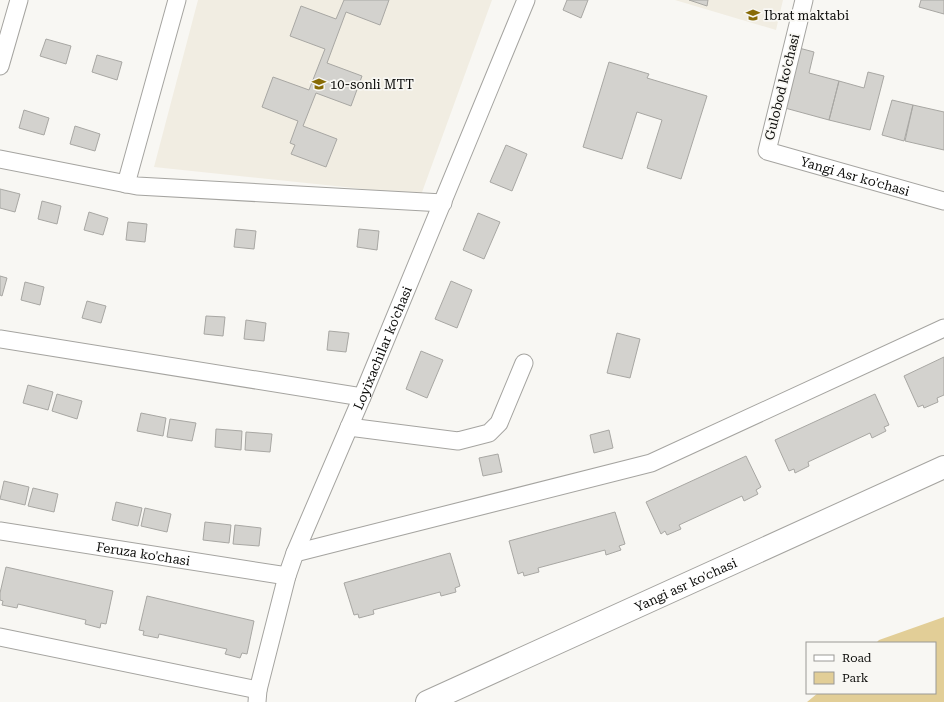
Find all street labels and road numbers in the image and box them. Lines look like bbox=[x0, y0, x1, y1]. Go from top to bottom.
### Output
street label: Gulobod ko'chasi bbox=[762, 32, 802, 142]
street label: Yangi Asr ko'chasi bbox=[799, 153, 911, 198]
street label: Loyixachilar ko'chasi bbox=[350, 284, 414, 412]
street label: Feruza ko'chasi bbox=[95, 539, 191, 568]
street label: Yangi asr ko'chasi bbox=[632, 555, 739, 614]

